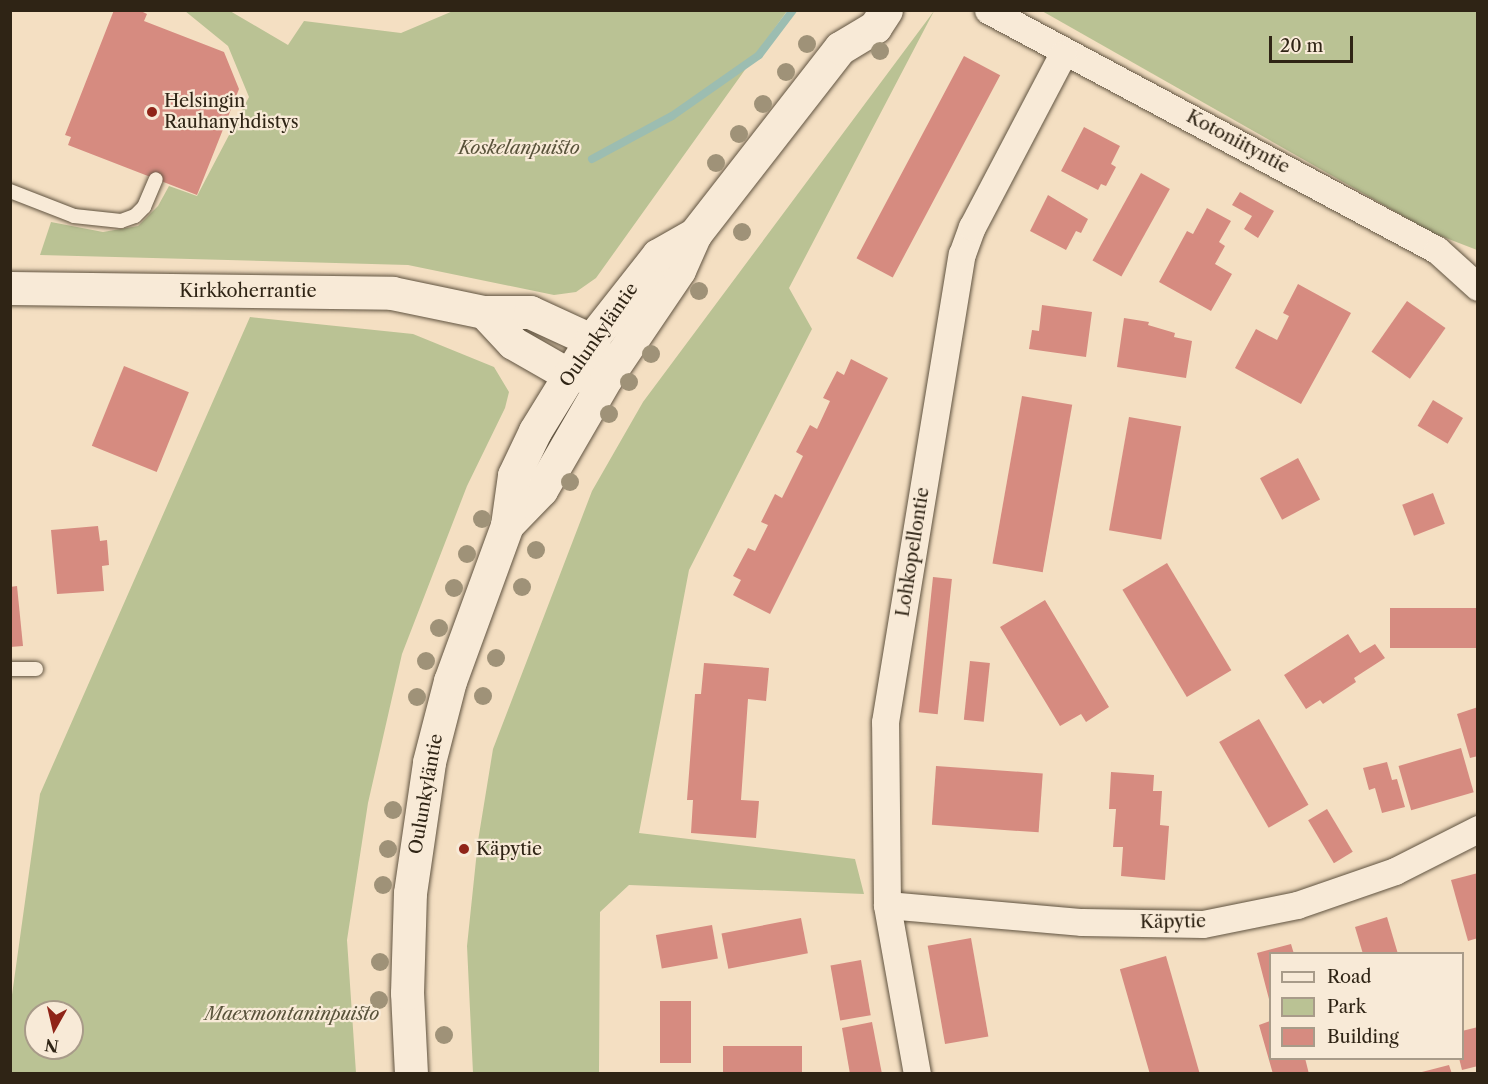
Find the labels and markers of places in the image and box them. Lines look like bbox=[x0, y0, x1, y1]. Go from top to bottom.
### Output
place label: Helsingin Rauhanyhdistys bbox=[164, 91, 299, 134]
marker: Helsingin Rauhanyhdistys bbox=[145, 105, 159, 119]
place label: Käpytie bbox=[476, 838, 542, 860]
marker: Käpytie bbox=[457, 842, 471, 856]

